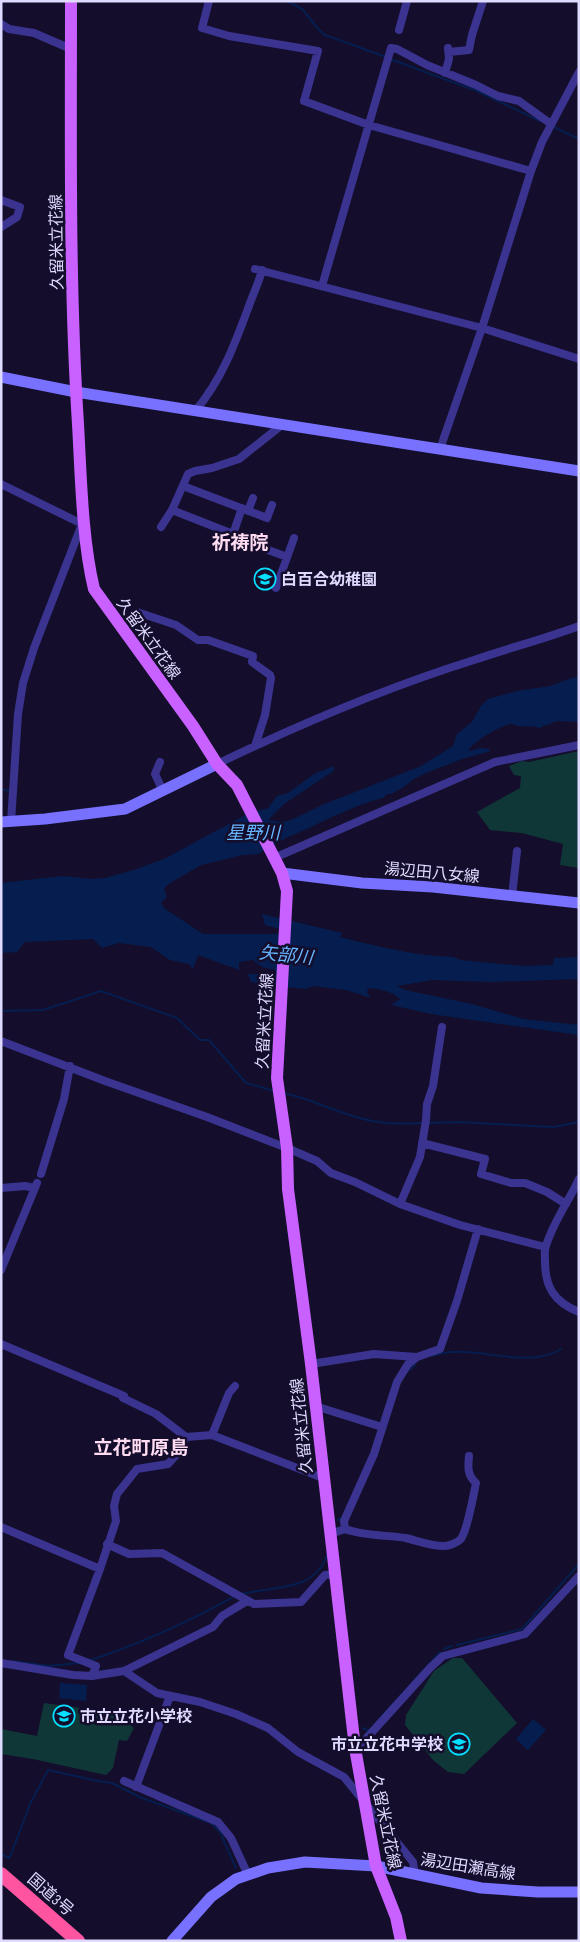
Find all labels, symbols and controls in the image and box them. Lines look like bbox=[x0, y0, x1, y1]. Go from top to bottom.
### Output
street label: 久留米立花線 bbox=[47, 194, 68, 290]
district label: 祈祷院 bbox=[211, 532, 269, 555]
school or university icon: 白百合幼稚園 bbox=[253, 567, 277, 591]
place label: 白百合幼稚園 bbox=[281, 571, 377, 590]
street label: 久留米立花線 bbox=[112, 594, 184, 683]
water label: 星野川 bbox=[226, 823, 282, 844]
street label: 湯辺田八女線 bbox=[383, 860, 481, 887]
water label: 矢部川 bbox=[258, 942, 316, 969]
street label: 久留米立花線 bbox=[253, 973, 277, 1070]
street label: 久留米立花線 bbox=[288, 1377, 317, 1475]
district label: 立花町原島 bbox=[93, 1437, 189, 1460]
school or university icon: 市立立花小学校 bbox=[52, 1704, 76, 1728]
place label: 市立立花小学校 bbox=[80, 1708, 192, 1727]
school or university icon: 市立立花中学校 bbox=[447, 1732, 471, 1756]
place label: 市立立花中学校 bbox=[331, 1736, 443, 1755]
street label: 久留米立花線 bbox=[365, 1773, 404, 1871]
street label: 湯辺田瀬高線 bbox=[419, 1851, 517, 1884]
street label: 国道3号 bbox=[23, 1870, 77, 1920]

